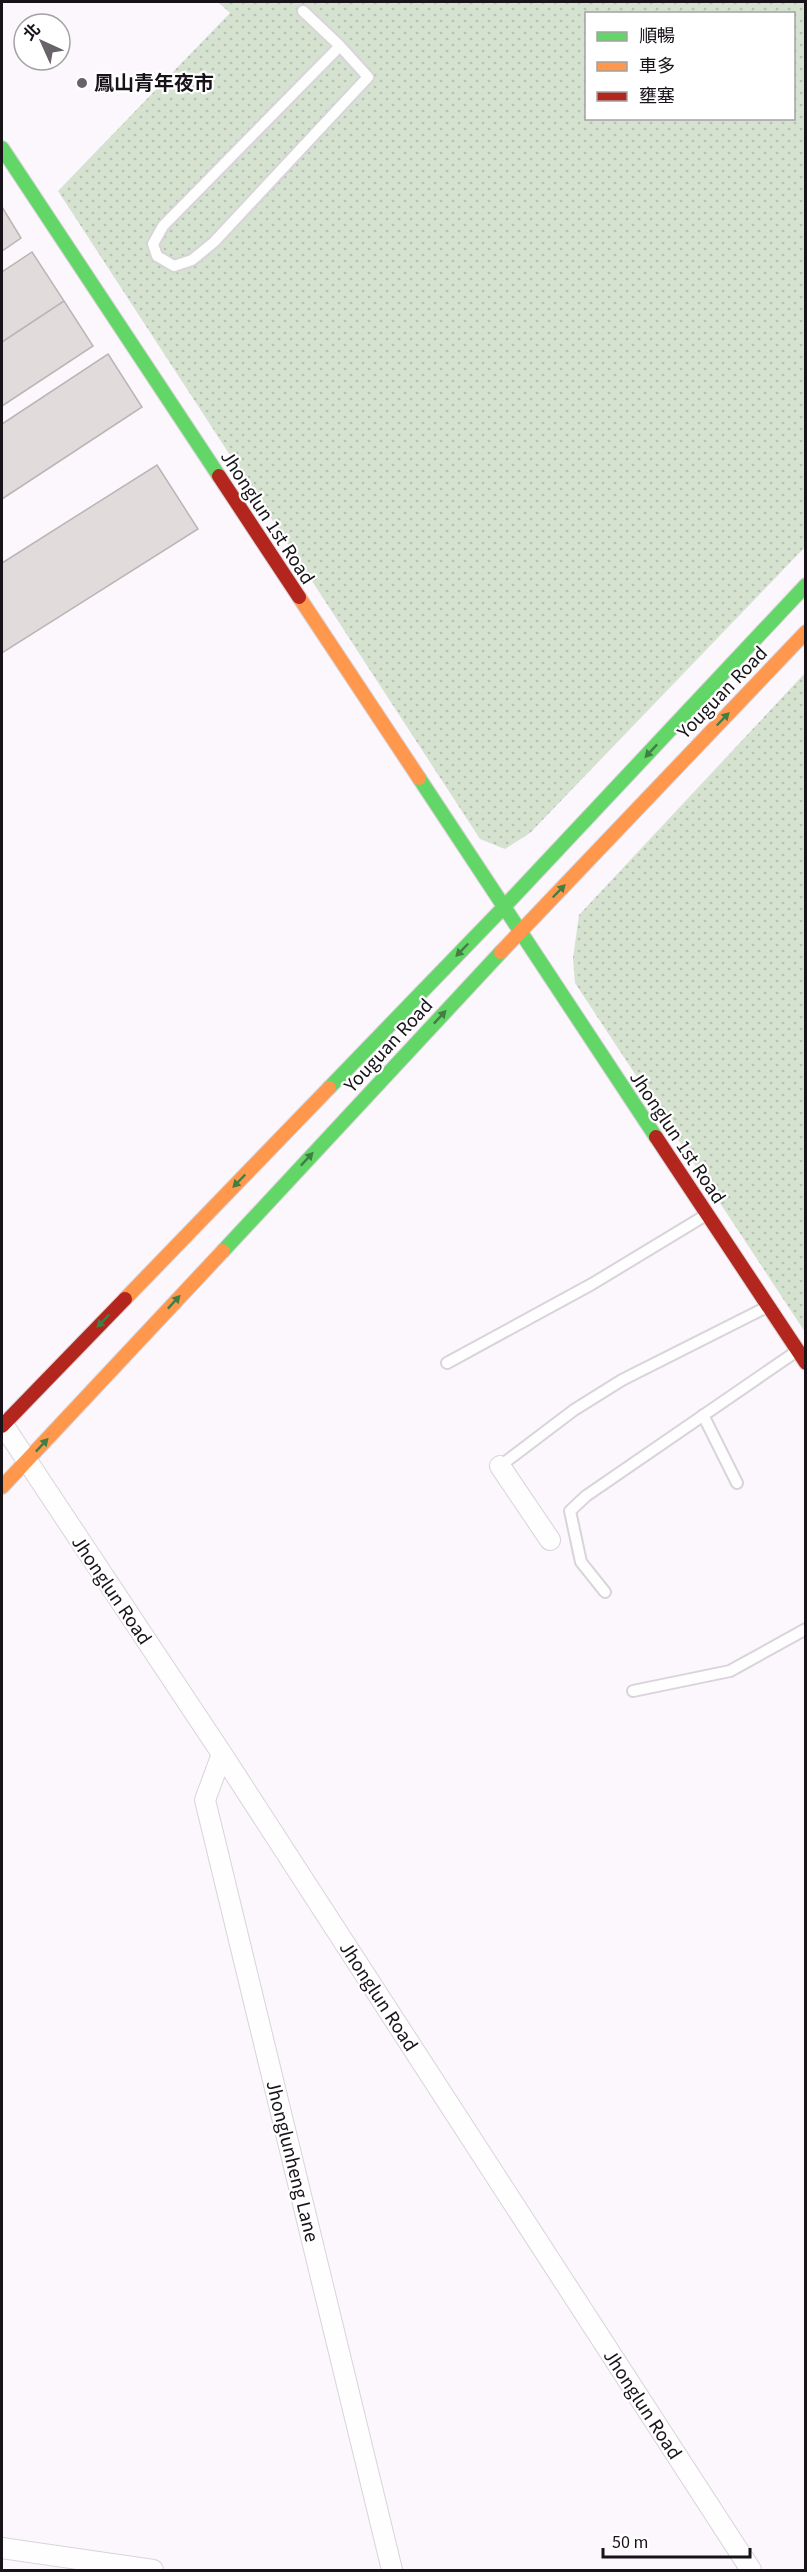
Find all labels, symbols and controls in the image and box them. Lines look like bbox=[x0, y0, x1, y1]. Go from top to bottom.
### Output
north arrow bbox=[12, 12, 72, 72]
legend bbox=[585, 12, 795, 120]
text: 北 bbox=[19, 19, 46, 46]
text: 順暢 bbox=[639, 24, 675, 49]
text: 車多 bbox=[639, 54, 675, 79]
place label: 鳳山青年夜市 bbox=[94, 70, 214, 98]
marker: 鳳山青年夜市 bbox=[75, 76, 89, 90]
text: 壅塞 bbox=[639, 84, 675, 109]
street label: Jhonglun 1st Road bbox=[213, 445, 321, 590]
street label: Youguan Road bbox=[671, 640, 774, 746]
one-way arrow bbox=[715, 712, 729, 726]
one-way arrow bbox=[644, 743, 658, 757]
one-way arrow bbox=[552, 883, 566, 898]
one-way arrow bbox=[455, 943, 469, 958]
street label: Youguan Road bbox=[337, 992, 440, 1100]
one-way arrow bbox=[433, 1010, 447, 1024]
street label: Jhonglun 1st Road bbox=[622, 1066, 732, 1210]
one-way arrow bbox=[300, 1153, 314, 1167]
one-way arrow bbox=[232, 1173, 246, 1188]
one-way arrow bbox=[167, 1295, 181, 1309]
one-way arrow bbox=[97, 1314, 111, 1328]
one-way arrow bbox=[34, 1438, 48, 1452]
street label: Jhonglun Road bbox=[64, 1530, 158, 1651]
street label: Jhonglun Road bbox=[332, 1936, 424, 2057]
street label: Jhonglunheng Lane bbox=[258, 2077, 326, 2245]
street label: Jhonglun Road bbox=[596, 2344, 688, 2465]
scale bar bbox=[603, 2521, 750, 2559]
text: 50 m bbox=[612, 2530, 648, 2555]

